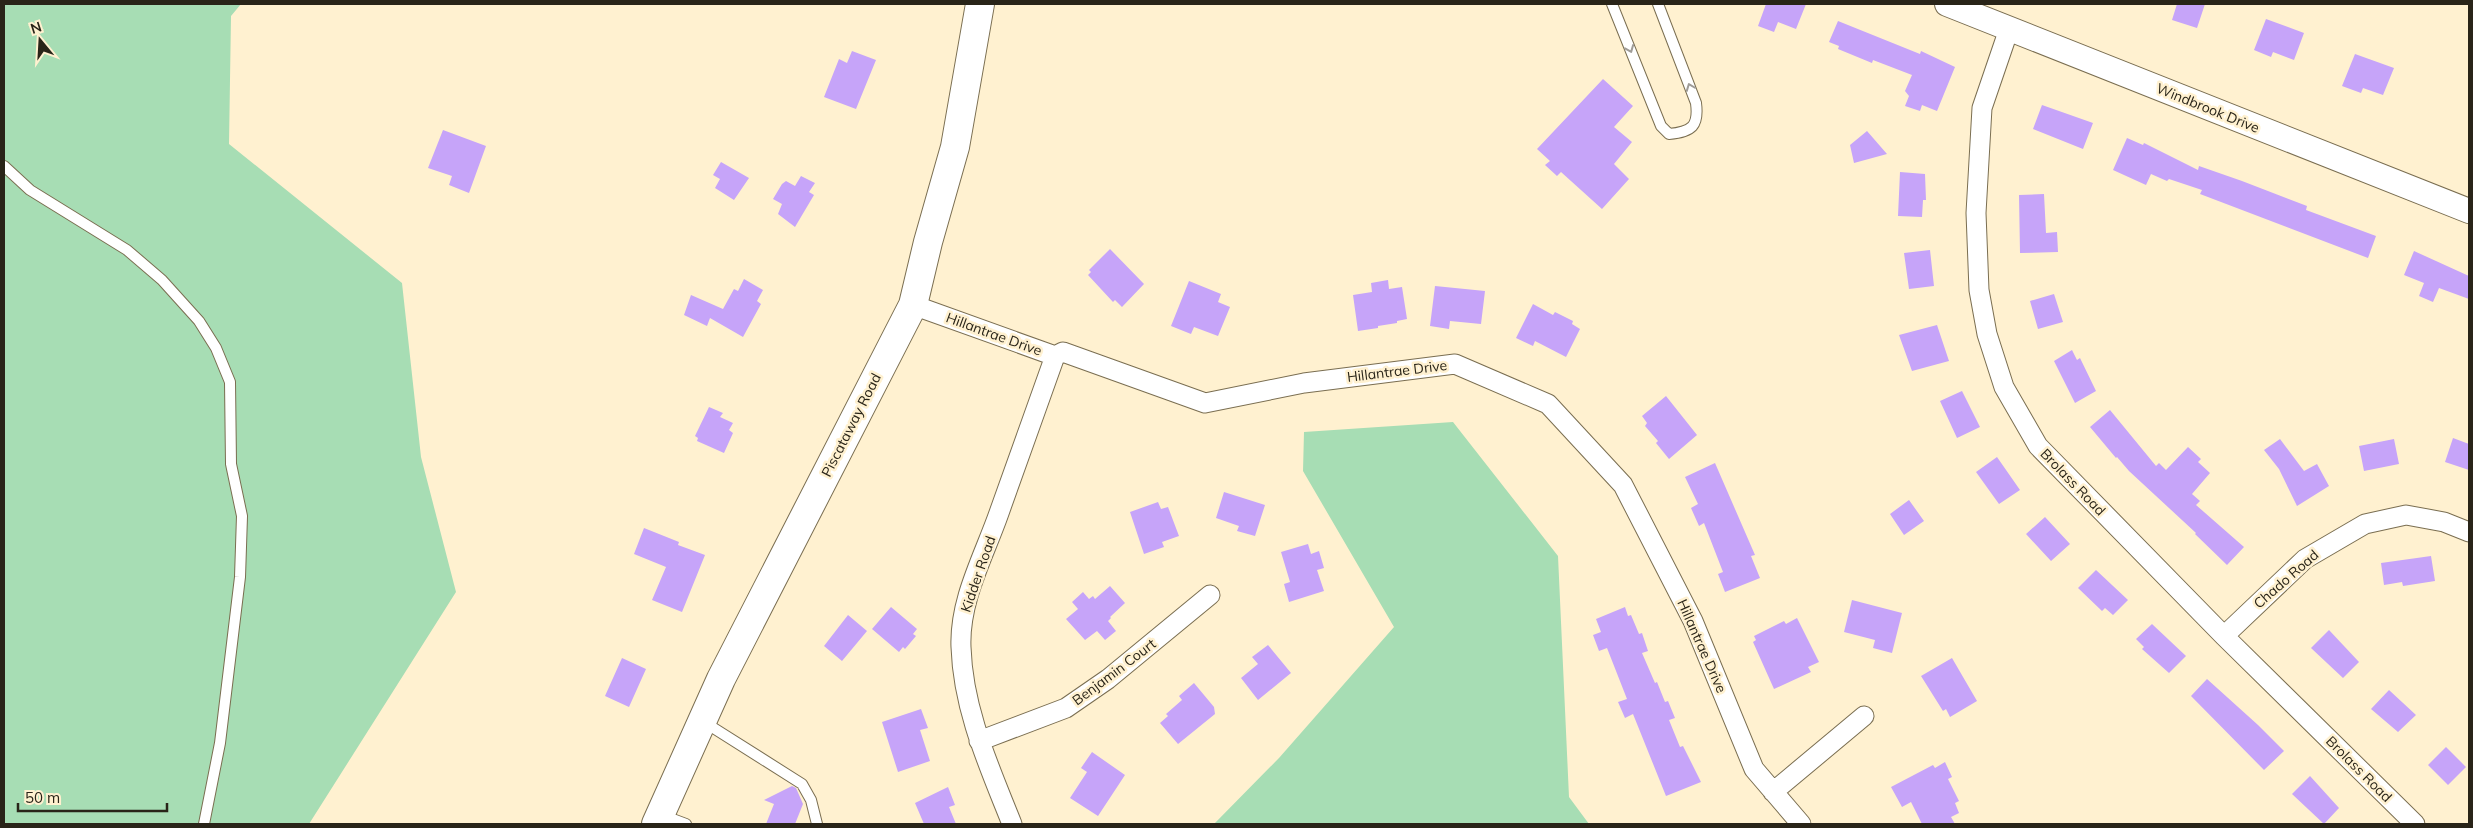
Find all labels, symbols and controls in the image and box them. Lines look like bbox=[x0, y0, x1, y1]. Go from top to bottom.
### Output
north arrow bbox=[15, 15, 65, 65]
text: N bbox=[28, 17, 44, 38]
one-way arrow bbox=[1624, 44, 1634, 53]
street label: Windbrook Drive bbox=[2154, 79, 2262, 137]
one-way arrow bbox=[1685, 83, 1695, 91]
street label: Hillantrae Drive bbox=[944, 308, 1044, 360]
street label: Hillantrae Drive bbox=[1346, 356, 1448, 386]
street label: Piscataway Road bbox=[817, 370, 885, 480]
street label: Brolass Road bbox=[2037, 445, 2109, 519]
street label: Kidder Road bbox=[957, 533, 999, 615]
street label: Chado Road bbox=[2250, 546, 2322, 612]
street label: Hillantrae Drive bbox=[1673, 596, 1731, 696]
street label: Benjamin Court bbox=[1069, 635, 1159, 709]
street label: Brolass Road bbox=[2322, 732, 2396, 806]
scale bar bbox=[18, 780, 166, 812]
text: 50 m bbox=[25, 788, 60, 807]

